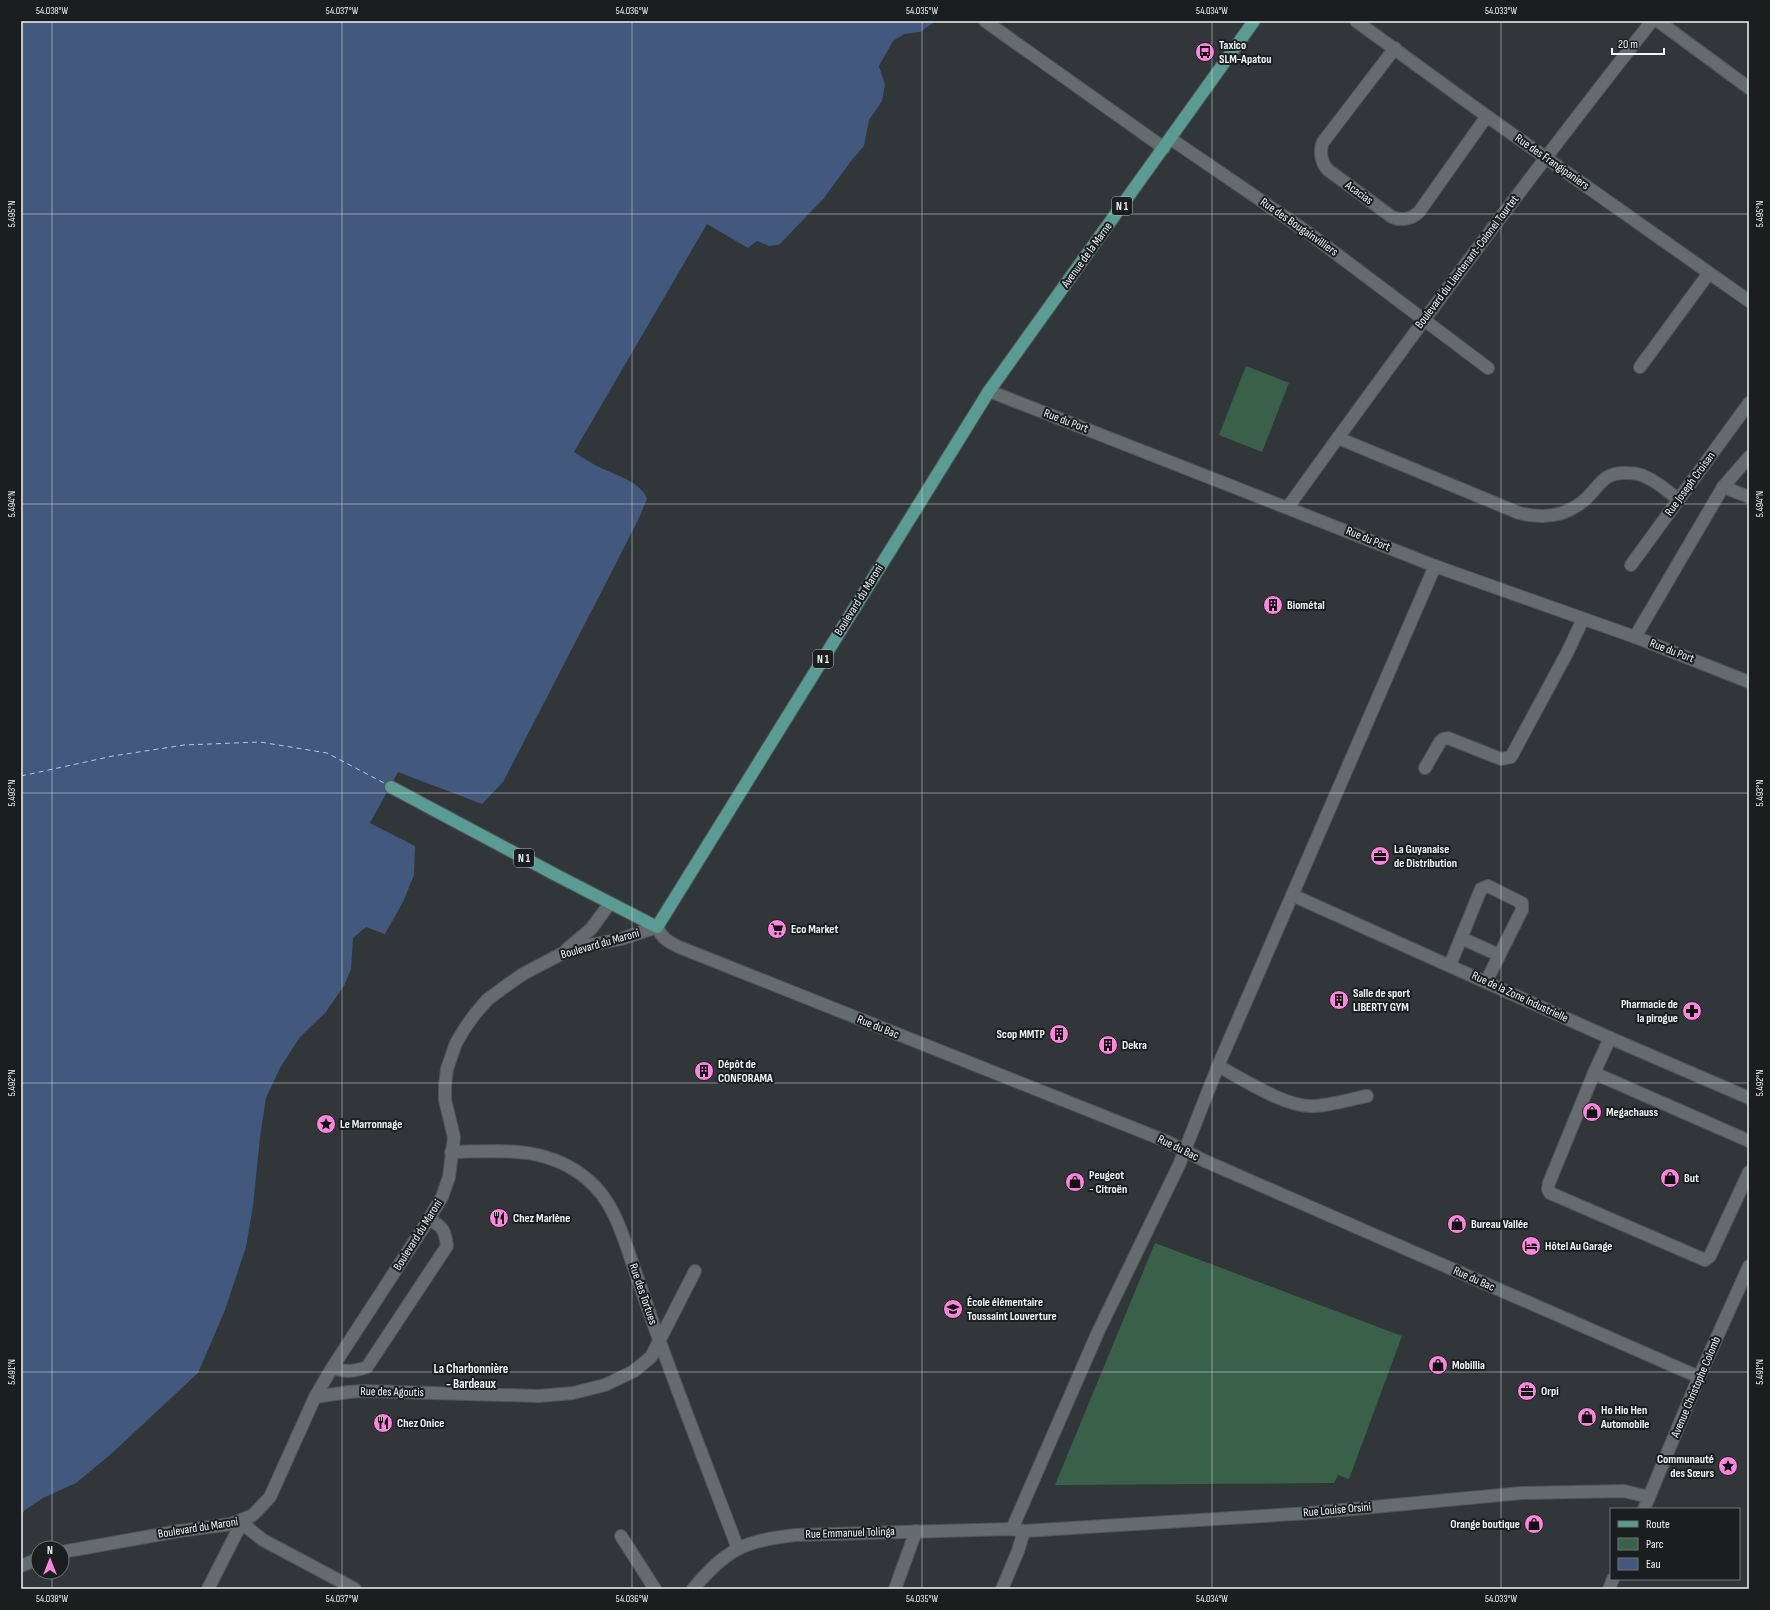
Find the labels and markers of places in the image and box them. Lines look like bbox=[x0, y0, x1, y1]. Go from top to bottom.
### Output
place label: Taxico SLM-Apatou bbox=[1219, 38, 1271, 67]
bus stop icon: Taxico SLM-Apatou bbox=[1194, 41, 1216, 63]
building icon: Biométal bbox=[1262, 594, 1284, 616]
place label: Biométal bbox=[1287, 598, 1325, 613]
place label: La Guyanaise de Distribution bbox=[1394, 842, 1457, 871]
office icon: La Guyanaise de Distribution bbox=[1369, 845, 1391, 867]
supermarket icon: Eco Market bbox=[766, 918, 788, 940]
place label: Eco Market bbox=[791, 922, 838, 937]
place label: Salle de sport LIBERTY GYM bbox=[1353, 986, 1410, 1015]
building icon: Salle de sport LIBERTY GYM bbox=[1328, 989, 1350, 1011]
place label: Pharmacie de la pirogue bbox=[1621, 997, 1678, 1026]
pharmacy icon: Pharmacie de la pirogue bbox=[1681, 1000, 1703, 1022]
building icon: Scop MMTP bbox=[1048, 1023, 1070, 1045]
place label: Scop MMTP bbox=[996, 1027, 1046, 1042]
building icon: Dekra bbox=[1097, 1034, 1119, 1056]
place label: Dekra bbox=[1122, 1038, 1147, 1053]
place label: Dépôt de CONFORAMA bbox=[718, 1057, 773, 1086]
building icon: Dépôt de CONFORAMA bbox=[693, 1060, 715, 1082]
shop icon: Megachauss bbox=[1581, 1101, 1603, 1123]
place label: Megachauss bbox=[1606, 1105, 1659, 1120]
place icon: Le Marronnage bbox=[315, 1113, 337, 1135]
place label: Le Marronnage bbox=[340, 1117, 402, 1132]
shop icon: But bbox=[1659, 1167, 1681, 1189]
place label: Peugeot - Citroën bbox=[1089, 1168, 1127, 1197]
shop icon: Peugeot - Citroën bbox=[1064, 1171, 1086, 1193]
place label: But bbox=[1684, 1171, 1699, 1186]
restaurant icon: Chez Marlène bbox=[488, 1207, 510, 1229]
place label: Chez Marlène bbox=[513, 1211, 570, 1226]
shop icon: Bureau Vallée bbox=[1446, 1213, 1468, 1235]
place label: Bureau Vallée bbox=[1471, 1217, 1528, 1232]
hotel icon: Hôtel Au Garage bbox=[1520, 1235, 1542, 1257]
place label: Hôtel Au Garage bbox=[1545, 1239, 1612, 1254]
place label: École élémentaire Toussaint Louverture bbox=[967, 1295, 1057, 1324]
school or university icon: École élémentaire Toussaint Louverture bbox=[942, 1298, 964, 1320]
shop icon: Mobillia bbox=[1427, 1354, 1449, 1376]
place label: Mobillia bbox=[1452, 1358, 1485, 1373]
office icon: Orpi bbox=[1516, 1380, 1538, 1402]
place label: Orpi bbox=[1541, 1384, 1559, 1399]
place label: Ho Hio Hen Automobile bbox=[1600, 1403, 1649, 1432]
shop icon: Ho Hio Hen Automobile bbox=[1576, 1406, 1598, 1428]
restaurant icon: Chez Onice bbox=[372, 1412, 394, 1434]
place label: Chez Onice bbox=[397, 1416, 444, 1431]
place label: Communauté des Sœurs bbox=[1657, 1452, 1714, 1481]
place icon: Communauté des Sœurs bbox=[1717, 1455, 1739, 1477]
shop icon: Orange boutique bbox=[1523, 1513, 1545, 1535]
place label: Orange boutique bbox=[1450, 1517, 1520, 1532]

